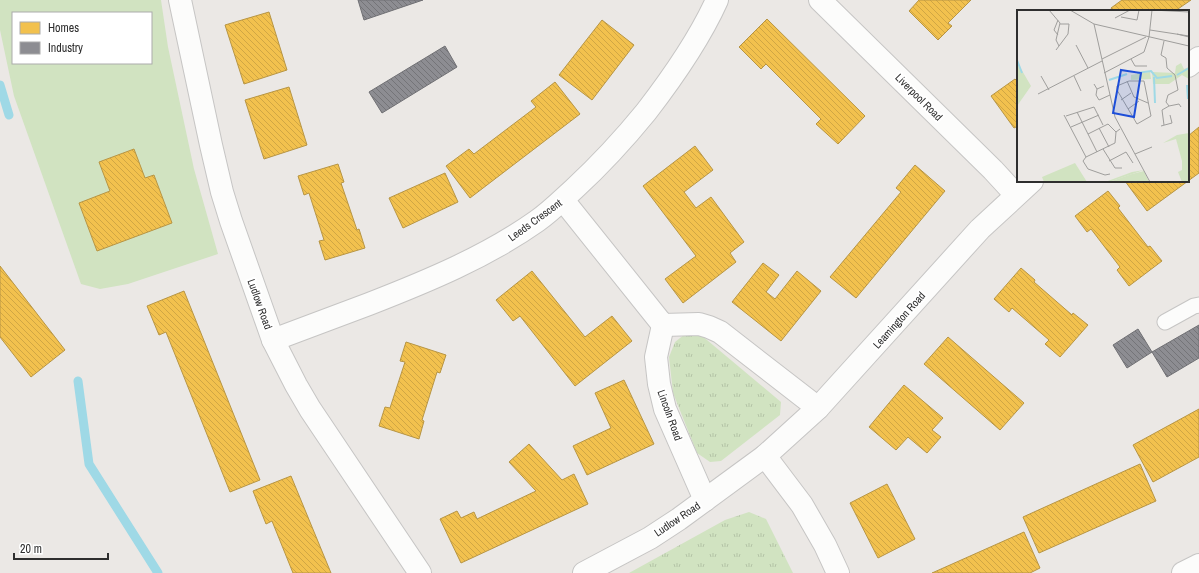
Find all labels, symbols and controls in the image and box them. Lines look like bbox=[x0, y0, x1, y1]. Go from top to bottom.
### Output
inset map bbox=[1017, 10, 1189, 182]
legend bbox=[12, 12, 152, 64]
text: Homes bbox=[48, 20, 79, 36]
text: Industry bbox=[48, 40, 83, 56]
street label: Liverpool Road bbox=[892, 70, 946, 124]
street label: Leeds Crescent bbox=[505, 195, 565, 244]
street label: Ludlow Road bbox=[244, 277, 276, 331]
street label: Leamington Road bbox=[870, 289, 928, 351]
street label: Lincoln Road bbox=[654, 388, 686, 442]
street label: Ludlow Road bbox=[651, 498, 703, 540]
scale bar bbox=[14, 535, 108, 561]
text: 20 m bbox=[20, 541, 42, 557]

